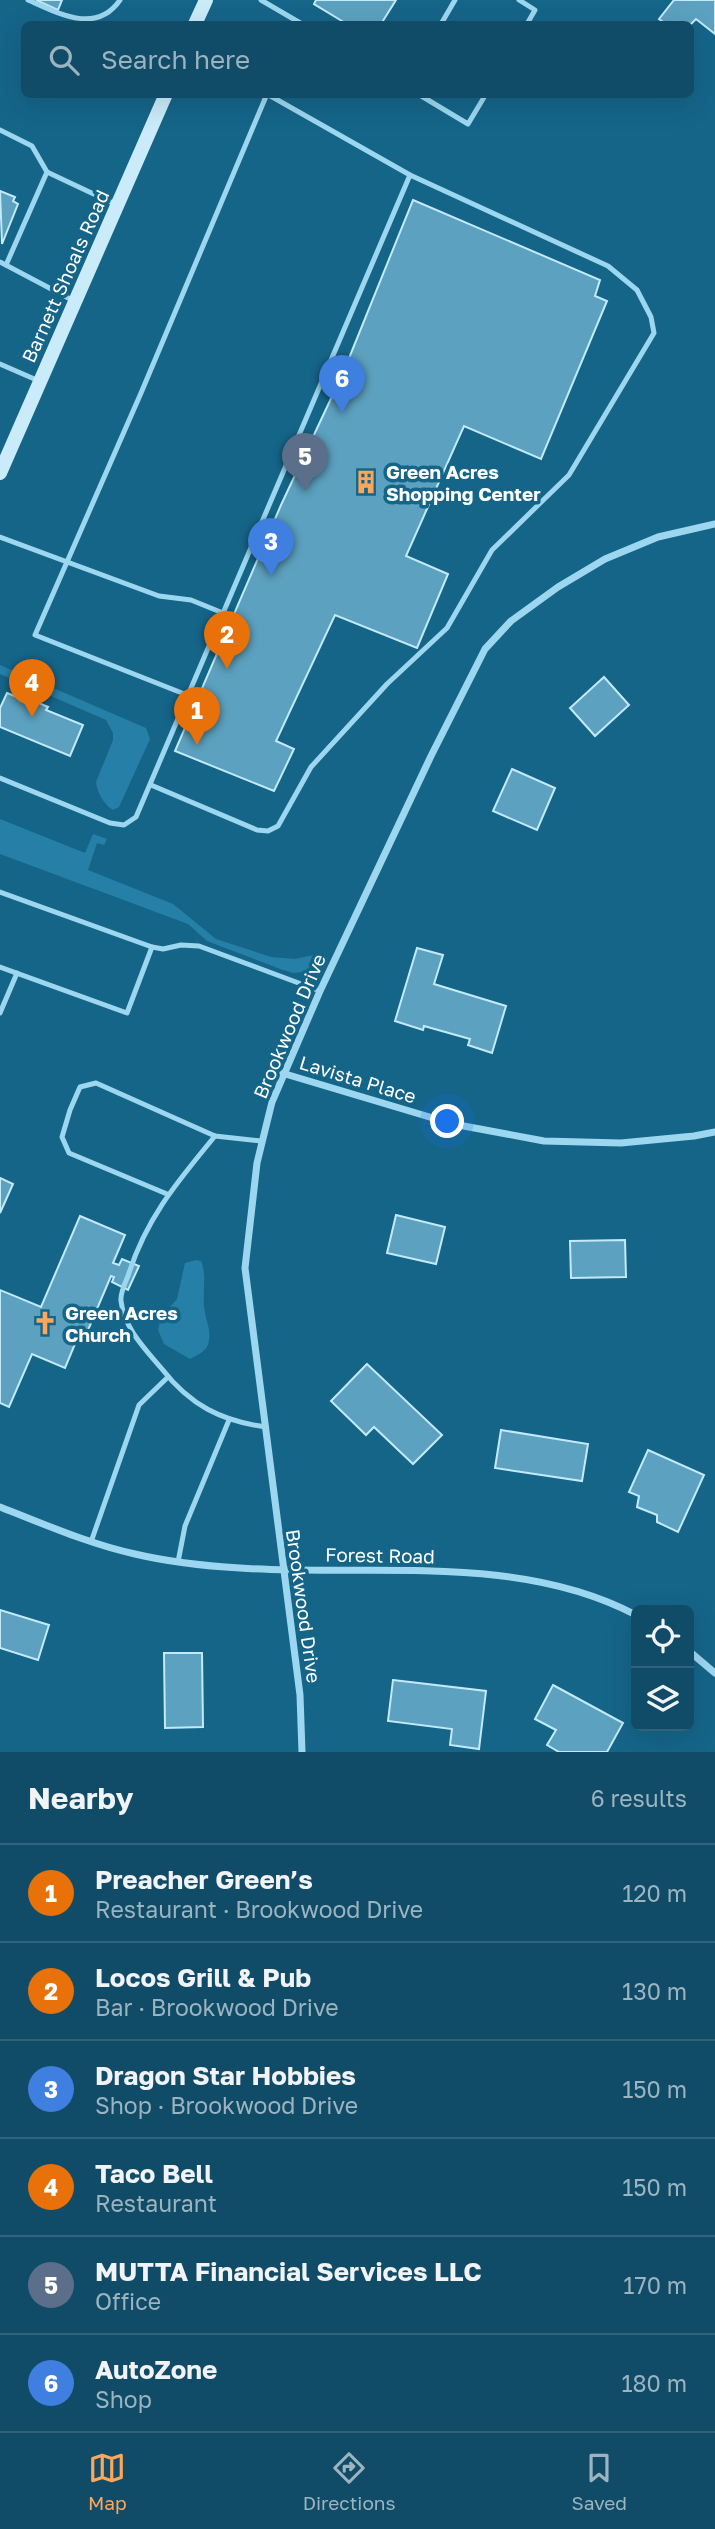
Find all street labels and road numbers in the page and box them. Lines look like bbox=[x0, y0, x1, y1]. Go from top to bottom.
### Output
street label: Barnett Shoals Road bbox=[17, 186, 113, 366]
street label: Brookwood Drive bbox=[248, 950, 330, 1102]
street label: Lavista Place bbox=[297, 1050, 419, 1108]
street label: Brookwood Drive bbox=[282, 1528, 326, 1684]
street label: Forest Road bbox=[325, 1543, 435, 1567]

